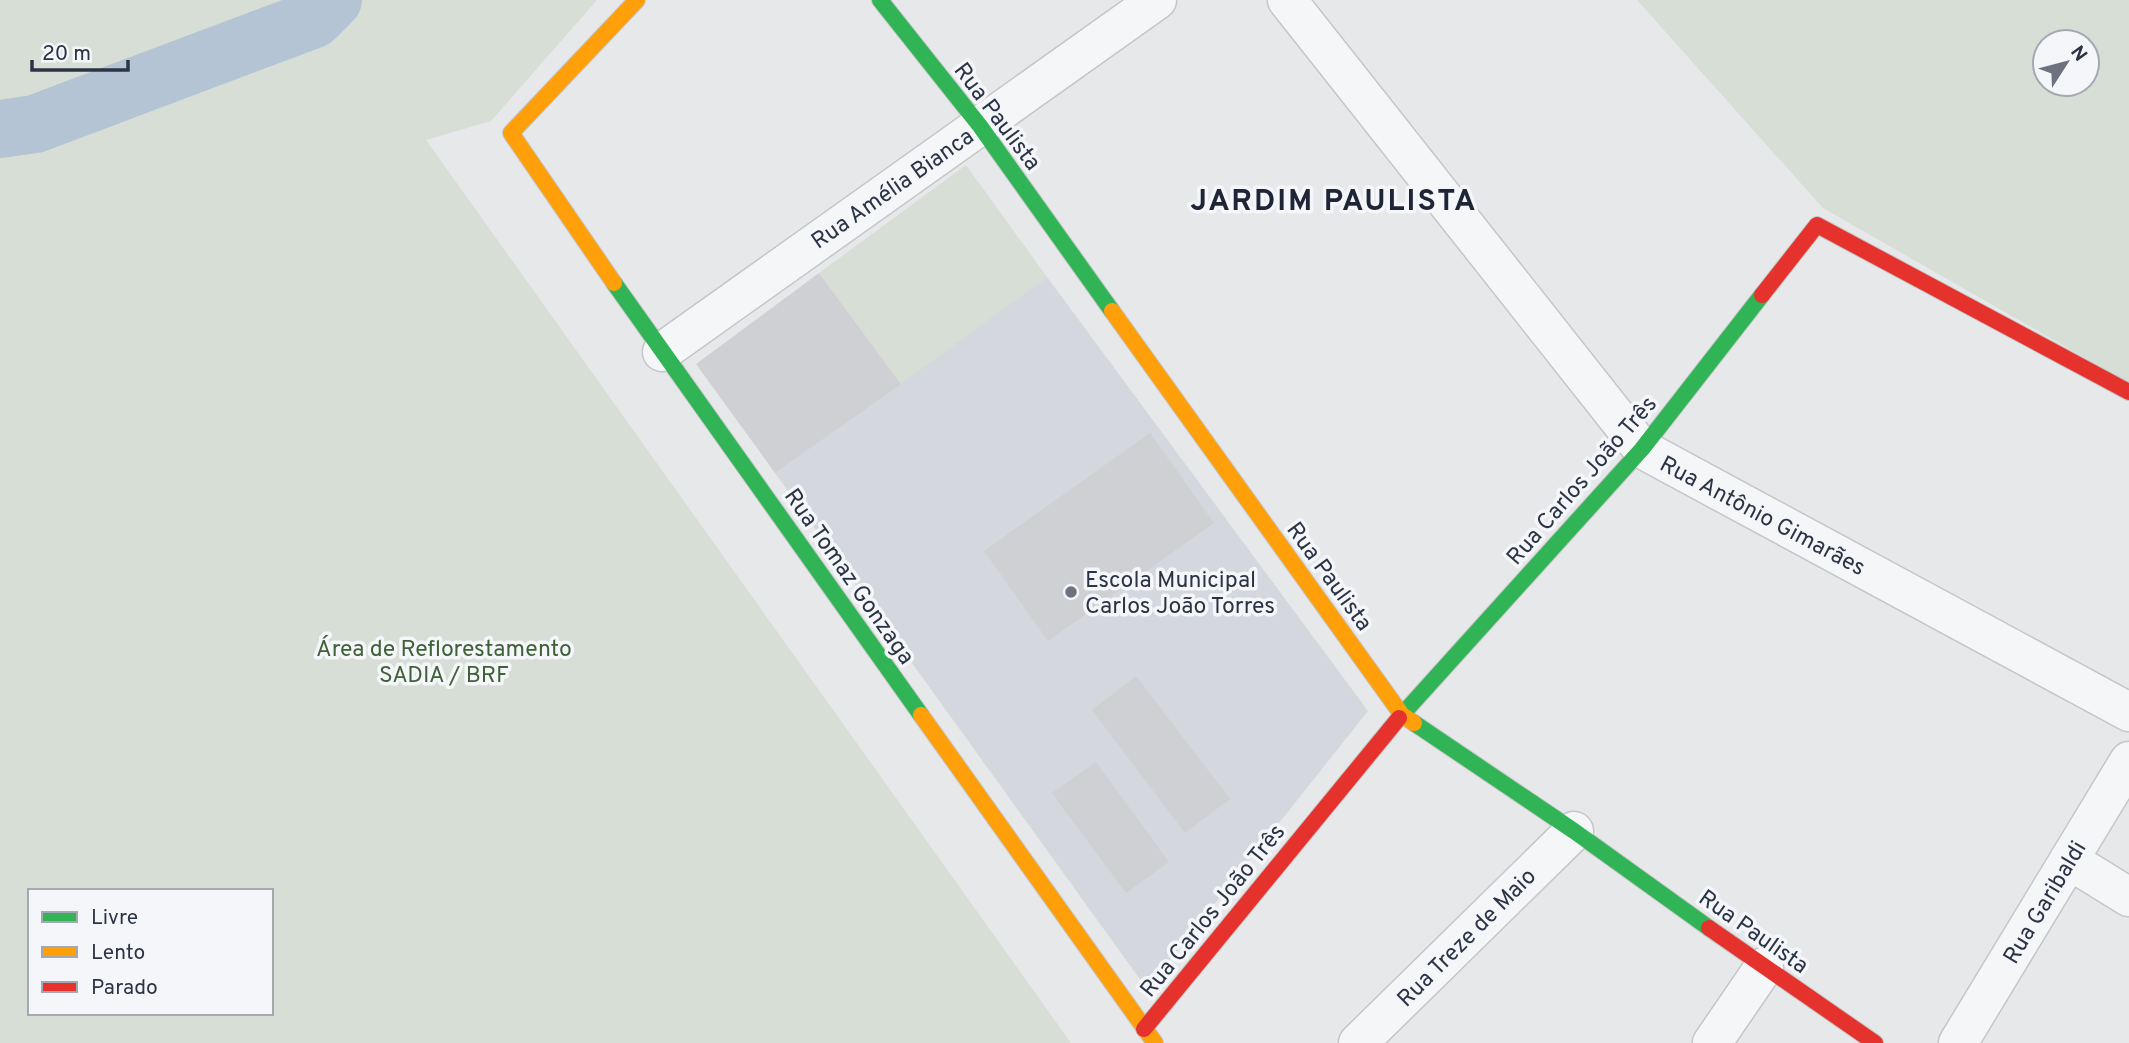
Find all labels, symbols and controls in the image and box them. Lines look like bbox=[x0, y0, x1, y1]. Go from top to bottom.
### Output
scale bar bbox=[32, 28, 128, 72]
north arrow bbox=[2031, 28, 2101, 98]
text: 20 m bbox=[42, 41, 91, 68]
text: N bbox=[2064, 42, 2092, 67]
street label: Rua Paulista bbox=[946, 58, 1046, 177]
street label: Rua Amélia Bianca bbox=[807, 123, 980, 257]
district label: JARDIM PAULISTA bbox=[1190, 184, 1478, 221]
street label: Rua Carlos João Três bbox=[1501, 391, 1664, 572]
street label: Rua Antônio Gimarães bbox=[1654, 451, 1870, 584]
street label: Rua Tomaz Gonzaga bbox=[776, 484, 920, 671]
street label: Rua Paulista bbox=[1279, 517, 1377, 638]
place label: Escola Municipal Carlos João Torres bbox=[1085, 567, 1275, 622]
marker: Escola Municipal Carlos João Torres bbox=[1063, 584, 1079, 600]
park label: Área de Reflorestamento SADIA / BRF bbox=[316, 635, 572, 691]
street label: Rua Carlos João Três bbox=[1135, 819, 1293, 1004]
street label: Rua Garibaldi bbox=[1998, 836, 2094, 970]
street label: Rua Treze de Maio bbox=[1392, 863, 1543, 1014]
street label: Rua Paulista bbox=[1692, 885, 1813, 982]
legend bbox=[28, 889, 273, 1015]
text: Livre bbox=[91, 905, 138, 932]
text: Lento bbox=[91, 940, 145, 967]
text: Parado bbox=[91, 975, 158, 1002]

